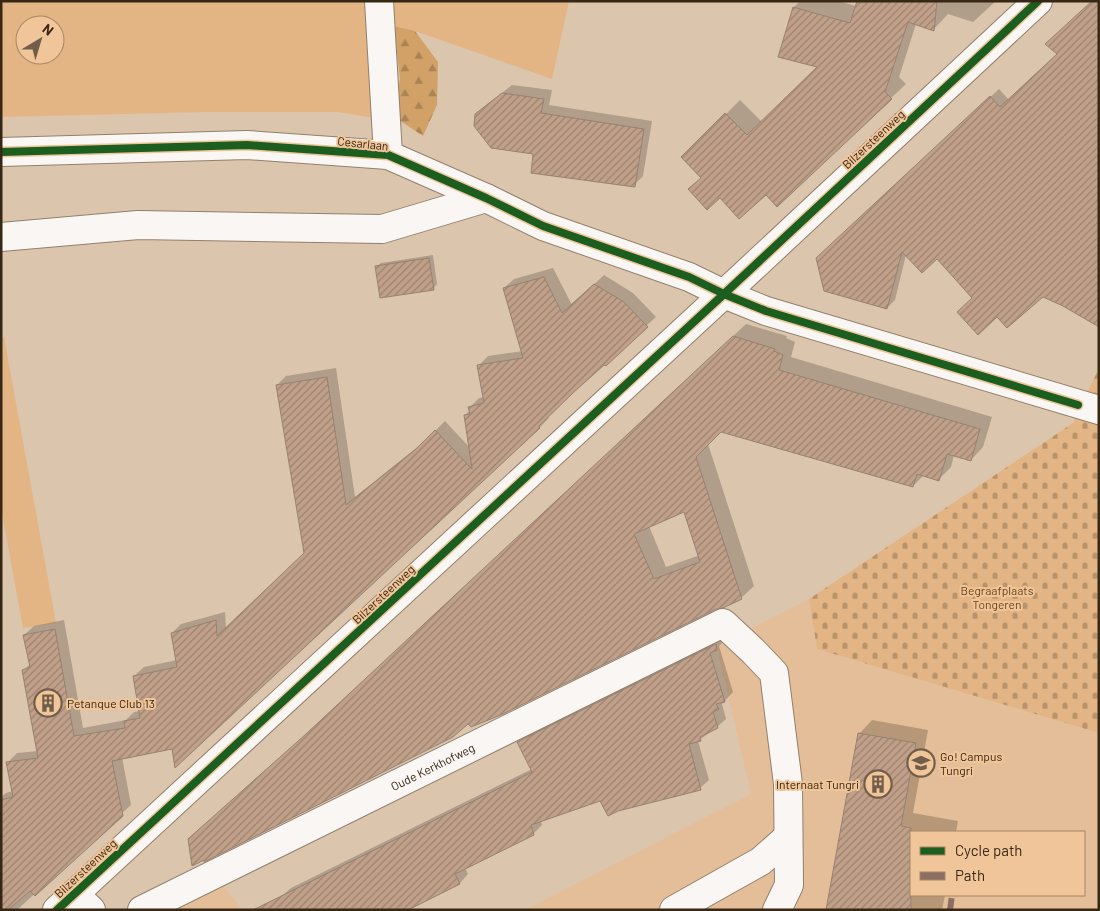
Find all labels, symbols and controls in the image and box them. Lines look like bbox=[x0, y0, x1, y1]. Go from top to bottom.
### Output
north arrow bbox=[15, 15, 65, 65]
text: N bbox=[39, 20, 57, 39]
street label: Bilzersteenweg bbox=[839, 107, 907, 171]
street label: Cesarlaan bbox=[337, 133, 389, 153]
street label: Bilzersteenweg bbox=[349, 562, 417, 626]
park label: Begraafplaats Tongeren bbox=[961, 583, 1034, 611]
building icon: Petanque Club 13 bbox=[33, 688, 63, 718]
place label: Petanque Club 13 bbox=[67, 696, 155, 710]
street label: Oude Kerkhofweg bbox=[388, 740, 477, 793]
school or university icon: Go! Campus Tungri bbox=[906, 748, 936, 778]
place label: Go! Campus Tungri bbox=[940, 749, 1002, 777]
building icon: Internaat Tungri bbox=[863, 769, 893, 799]
place label: Internaat Tungri bbox=[776, 777, 859, 791]
legend bbox=[910, 831, 1085, 896]
street label: Bilzersteenweg bbox=[51, 836, 119, 900]
text: Cycle path bbox=[955, 841, 1022, 859]
text: Path bbox=[955, 866, 985, 884]

